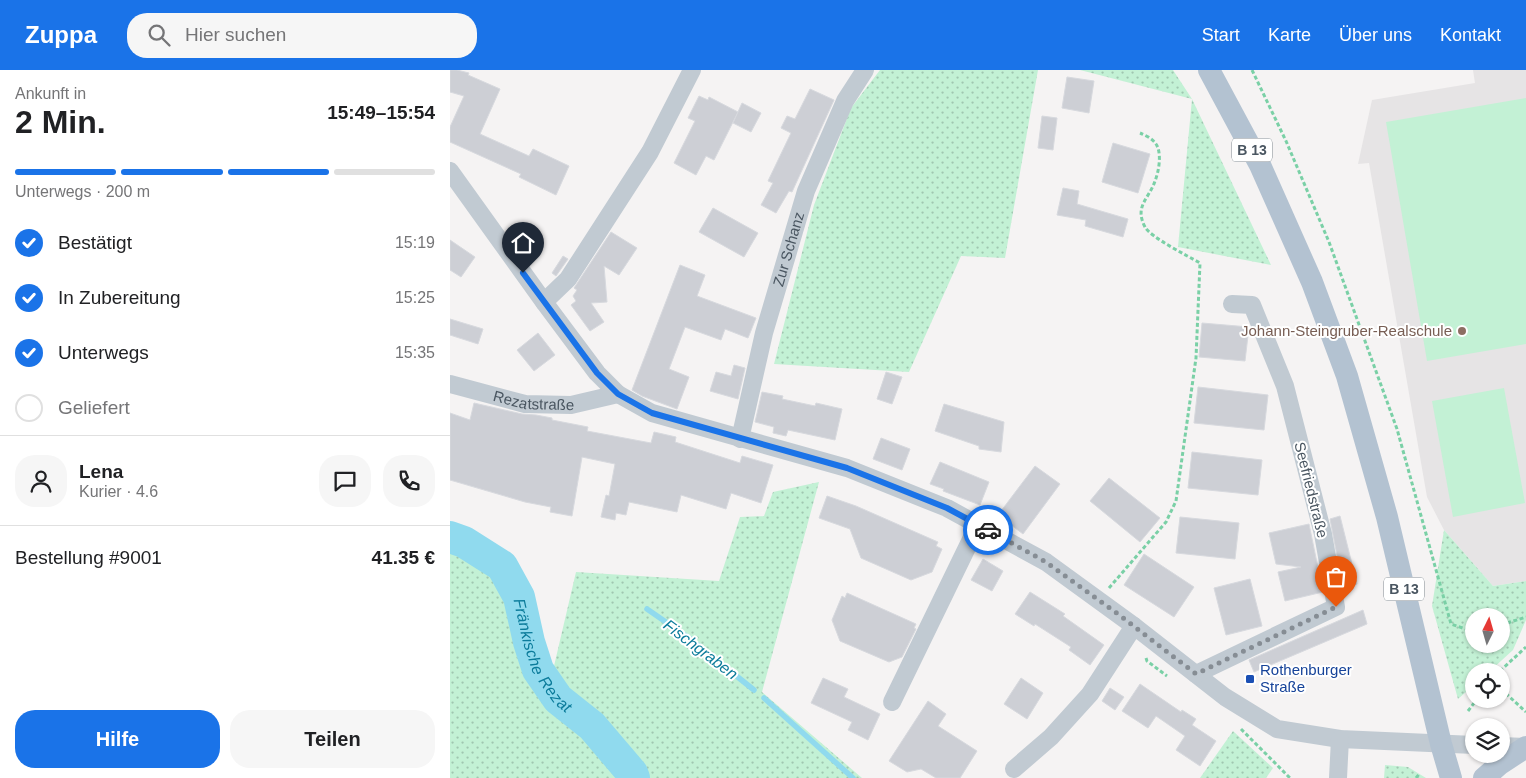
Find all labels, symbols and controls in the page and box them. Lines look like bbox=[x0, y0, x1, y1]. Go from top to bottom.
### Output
search box bbox=[127, 13, 477, 58]
text: Zuppa bbox=[25, 21, 97, 48]
icon: search bbox=[145, 21, 173, 49]
text: Hier suchen bbox=[185, 24, 286, 45]
text: Start bbox=[1202, 25, 1240, 45]
text: Karte bbox=[1268, 25, 1311, 45]
text: Über uns bbox=[1339, 25, 1412, 45]
text: Kontakt bbox=[1440, 25, 1501, 45]
text: Ankunft in bbox=[15, 85, 86, 102]
text: 15:49–15:54 bbox=[327, 102, 435, 123]
text: 2 Min. bbox=[15, 104, 106, 140]
road number: B 13 bbox=[1232, 138, 1272, 162]
text: Unterwegs · 200 m bbox=[15, 183, 150, 200]
street label: Zur Schanz bbox=[769, 210, 807, 288]
pin bbox=[502, 222, 544, 273]
icon: check bbox=[15, 229, 43, 257]
icon: home bbox=[509, 229, 537, 257]
text: Bestätigt bbox=[58, 232, 132, 253]
text: 15:19 bbox=[395, 234, 435, 251]
icon: check bbox=[15, 284, 43, 312]
text: In Zubereitung bbox=[58, 287, 181, 308]
text: 15:25 bbox=[395, 289, 435, 306]
place label: Johann-Steingruber-Realschule bbox=[1241, 322, 1452, 339]
marker: Johann-Steingruber-Realschule bbox=[1456, 325, 1468, 337]
icon: check bbox=[15, 339, 43, 367]
text: Unterwegs bbox=[58, 342, 149, 363]
text: 15:35 bbox=[395, 344, 435, 361]
street label: Rezatstraße bbox=[492, 387, 574, 413]
text: Geliefert bbox=[58, 397, 130, 418]
street label: Seefriedstraße bbox=[1291, 440, 1332, 540]
button: person bbox=[15, 455, 67, 507]
button: chat bbox=[319, 455, 371, 507]
button: phone bbox=[383, 455, 435, 507]
text: Lena bbox=[79, 461, 123, 482]
text: Kurier · 4.6 bbox=[79, 483, 158, 500]
courier bbox=[963, 505, 1013, 555]
icon: car bbox=[974, 516, 1002, 544]
text: Bestellung #9001 bbox=[15, 547, 162, 568]
text: 41.35 € bbox=[372, 547, 435, 568]
pin bbox=[1315, 556, 1357, 607]
icon: bag bbox=[1322, 563, 1350, 591]
road number: B 13 bbox=[1384, 578, 1424, 600]
water label: Fränkische Rezat bbox=[511, 597, 575, 716]
north arrow bbox=[1465, 608, 1510, 652]
map controls bbox=[1465, 608, 1510, 763]
water label: Fischgraben bbox=[660, 616, 741, 683]
place label: Rothenburger Straße bbox=[1260, 661, 1352, 695]
button: locate bbox=[1465, 663, 1510, 708]
marker: Rothenburger Straße bbox=[1244, 673, 1256, 685]
button: Hilfe bbox=[15, 710, 220, 768]
button: Teilen bbox=[230, 710, 435, 768]
button: layers bbox=[1465, 718, 1510, 763]

